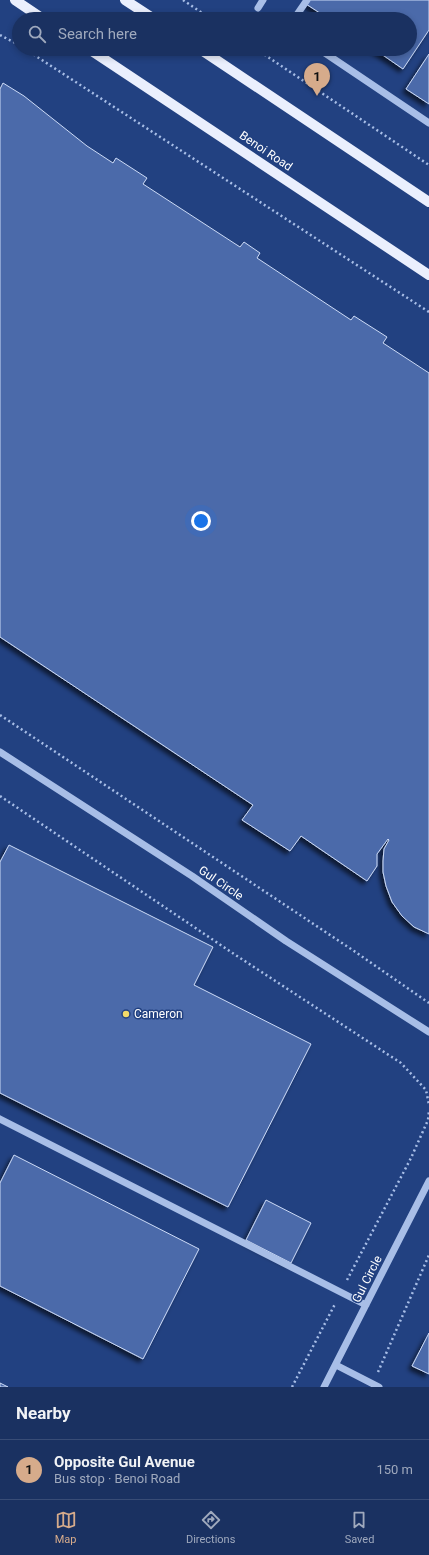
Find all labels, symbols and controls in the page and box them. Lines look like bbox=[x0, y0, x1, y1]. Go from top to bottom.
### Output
search box bbox=[12, 12, 417, 56]
icon: search bbox=[26, 23, 48, 45]
text: Search here bbox=[58, 25, 137, 43]
pin: 1 bbox=[304, 63, 330, 96]
street label: Benoi Road bbox=[237, 128, 295, 174]
your location bbox=[191, 511, 211, 531]
street label: Gul Circle bbox=[196, 863, 246, 903]
place label: Cameron bbox=[134, 1007, 183, 1021]
marker: Cameron bbox=[121, 1009, 131, 1019]
street label: Gul Circle bbox=[349, 1253, 385, 1305]
text: Nearby bbox=[16, 1403, 71, 1423]
text: Opposite Gul Avenue bbox=[54, 1453, 195, 1471]
text: 1 bbox=[25, 1462, 33, 1477]
text: 150 m bbox=[376, 1462, 413, 1477]
text: Bus stop · Benoi Road bbox=[54, 1471, 180, 1486]
tab: Map bbox=[55, 1509, 77, 1546]
tab: Directions bbox=[186, 1509, 235, 1546]
tab: Saved bbox=[345, 1509, 374, 1546]

